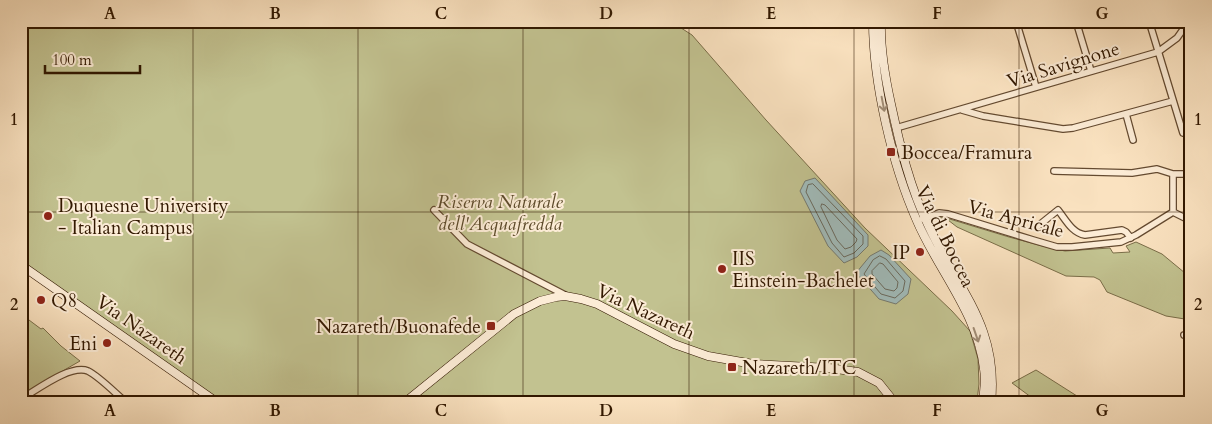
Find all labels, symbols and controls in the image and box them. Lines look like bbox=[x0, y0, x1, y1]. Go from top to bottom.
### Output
text: A bbox=[104, 3, 116, 25]
text: B bbox=[269, 3, 281, 25]
text: C bbox=[435, 3, 447, 25]
text: D bbox=[599, 3, 613, 25]
text: E bbox=[766, 3, 776, 25]
text: F bbox=[932, 3, 942, 25]
text: G bbox=[1095, 3, 1109, 25]
street label: Via Savignone bbox=[1004, 36, 1123, 94]
scale bar bbox=[45, 42, 140, 74]
text: 100 m bbox=[52, 50, 92, 70]
one-way arrow bbox=[879, 96, 888, 112]
text: 1 bbox=[10, 109, 18, 131]
text: 1 bbox=[1194, 109, 1202, 131]
place label: Boccea/Framura bbox=[901, 140, 1032, 166]
marker: Boccea/Framura bbox=[885, 146, 897, 158]
street label: Via di Boccea bbox=[909, 181, 981, 292]
park label: Riserva Naturale dell'Acquafredda bbox=[437, 189, 564, 237]
place label: Duquesne University - Italian Campus bbox=[58, 193, 229, 241]
street label: Via Apricale bbox=[965, 194, 1067, 244]
marker: Duquesne University - Italian Campus bbox=[42, 210, 54, 222]
place label: IP bbox=[892, 240, 910, 266]
place label: IIS Einstein-Bachelet bbox=[732, 246, 874, 294]
marker: IP bbox=[914, 246, 926, 258]
marker: IIS Einstein-Bachelet bbox=[716, 263, 728, 275]
street label: Via Nazareth bbox=[592, 278, 699, 346]
place label: Q8 bbox=[51, 288, 77, 314]
street label: Via Nazareth bbox=[91, 289, 193, 371]
text: 2 bbox=[10, 294, 18, 316]
marker: Q8 bbox=[35, 294, 47, 306]
text: 2 bbox=[1194, 294, 1202, 316]
place label: Nazareth/Buonafede bbox=[316, 314, 481, 340]
marker: Nazareth/Buonafede bbox=[485, 320, 497, 332]
one-way arrow bbox=[972, 326, 981, 342]
place label: Eni bbox=[69, 331, 97, 357]
marker: Eni bbox=[101, 337, 113, 349]
place label: Nazareth/ITC bbox=[742, 355, 856, 381]
marker: Nazareth/ITC bbox=[726, 361, 738, 373]
text: A bbox=[104, 400, 116, 422]
text: B bbox=[269, 400, 281, 422]
text: C bbox=[435, 400, 447, 422]
text: D bbox=[599, 400, 613, 422]
text: E bbox=[766, 400, 776, 422]
text: F bbox=[932, 400, 942, 422]
text: G bbox=[1095, 400, 1109, 422]

